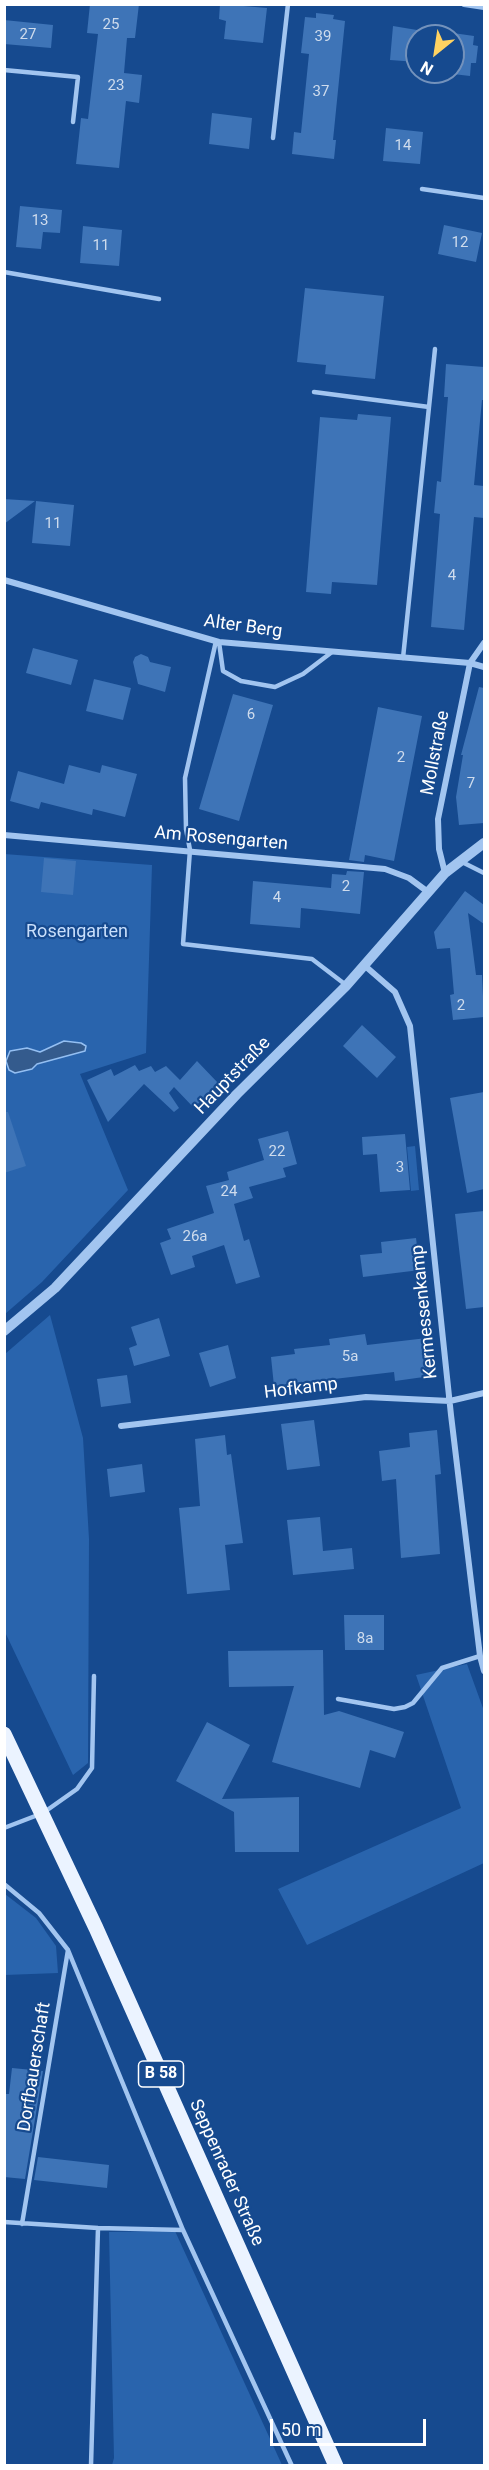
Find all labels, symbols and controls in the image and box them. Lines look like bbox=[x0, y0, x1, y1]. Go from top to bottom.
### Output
house number: 25 bbox=[103, 16, 119, 34]
north arrow bbox=[405, 24, 465, 84]
house number: 27 bbox=[20, 26, 36, 44]
house number: 39 bbox=[315, 28, 331, 46]
text: N bbox=[417, 57, 436, 79]
house number: 23 bbox=[108, 77, 124, 95]
house number: 37 bbox=[313, 83, 329, 101]
house number: 14 bbox=[395, 137, 411, 155]
house number: 13 bbox=[32, 212, 48, 230]
house number: 12 bbox=[452, 234, 468, 252]
house number: 11 bbox=[93, 237, 109, 255]
house number: 11 bbox=[45, 515, 61, 533]
house number: 4 bbox=[448, 567, 456, 585]
street label: Alter Berg bbox=[202, 611, 284, 643]
house number: 6 bbox=[247, 706, 255, 724]
street label: Mollstraße bbox=[417, 709, 455, 797]
house number: 2 bbox=[397, 749, 405, 767]
house number: 7 bbox=[467, 775, 475, 793]
street label: Am Rosengarten bbox=[153, 822, 289, 856]
house number: 2 bbox=[342, 878, 350, 896]
house number: 4 bbox=[273, 889, 281, 907]
park label: Rosengarten bbox=[26, 921, 128, 943]
house number: 2 bbox=[457, 997, 465, 1015]
street label: Hauptstraße bbox=[191, 1033, 275, 1119]
house number: 22 bbox=[269, 1143, 285, 1161]
house number: 3 bbox=[396, 1159, 404, 1177]
house number: 24 bbox=[221, 1183, 237, 1201]
house number: 26a bbox=[182, 1228, 208, 1246]
street label: Kermessenkamp bbox=[407, 1244, 443, 1380]
house number: 5a bbox=[342, 1348, 358, 1366]
street label: Hofkamp bbox=[263, 1374, 339, 1404]
house number: 8a bbox=[357, 1630, 373, 1648]
street label: Dorfbauerschaft bbox=[14, 2001, 56, 2133]
road number: B 58 bbox=[138, 2061, 184, 2087]
street label: Seppenrader Straße bbox=[184, 2096, 268, 2250]
scale bar bbox=[273, 2407, 429, 2445]
text: 50 m bbox=[281, 2419, 321, 2440]

